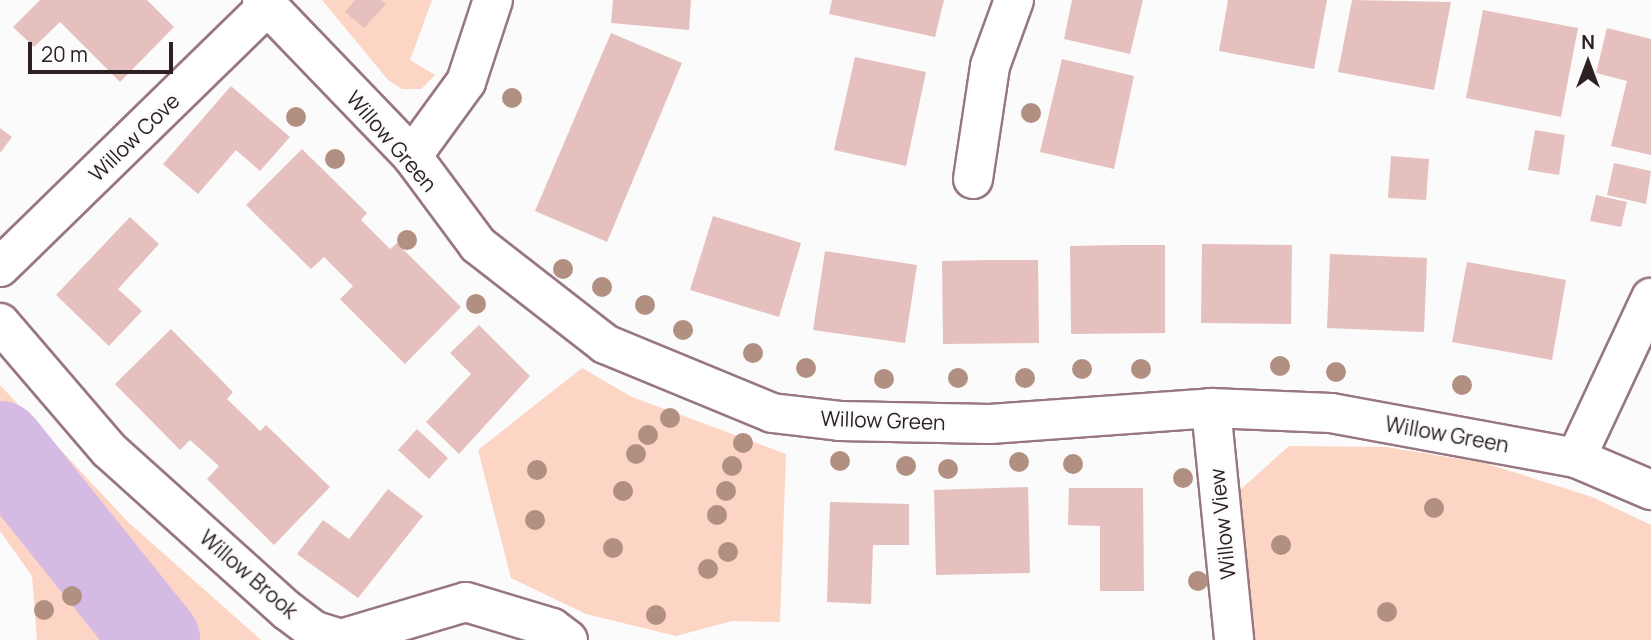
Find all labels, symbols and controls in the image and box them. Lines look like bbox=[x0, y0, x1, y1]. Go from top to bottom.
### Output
scale bar bbox=[32, 28, 177, 72]
north arrow bbox=[1553, 28, 1623, 98]
text: N bbox=[1581, 29, 1595, 55]
text: 20 m bbox=[41, 40, 88, 68]
street label: Willow Green bbox=[341, 86, 443, 196]
street label: Willow Cove bbox=[84, 88, 184, 186]
street label: Willow Green bbox=[820, 405, 946, 435]
street label: Willow Green bbox=[1383, 411, 1511, 457]
street label: Willow View bbox=[1204, 467, 1240, 581]
street label: Willow Brook bbox=[195, 525, 303, 623]

